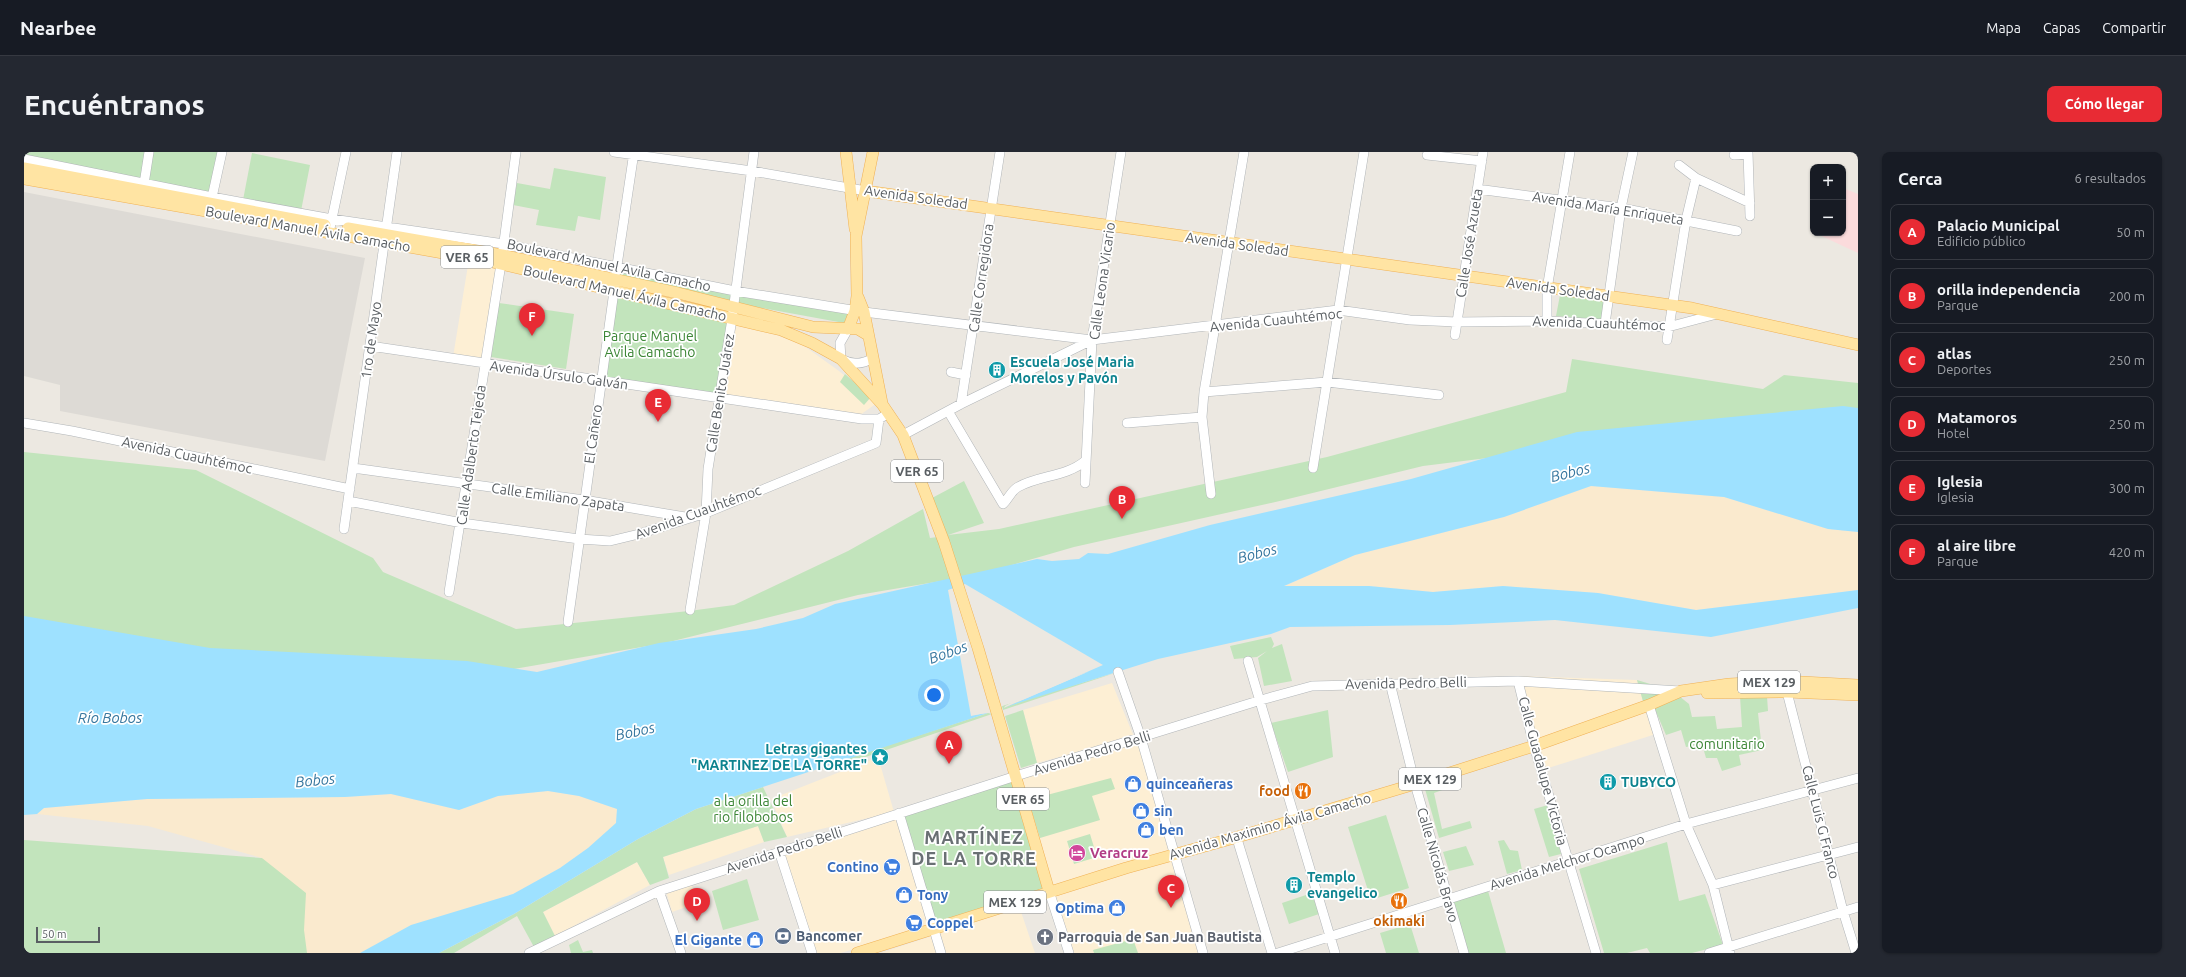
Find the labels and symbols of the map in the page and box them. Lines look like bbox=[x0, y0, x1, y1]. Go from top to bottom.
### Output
street label: Avenida Soledad bbox=[863, 182, 969, 212]
street label: Calle José Azueta bbox=[1452, 187, 1486, 299]
street label: Avenida María Enriqueta bbox=[1531, 188, 1685, 228]
street label: Boulevard Manuel Ávila Camacho bbox=[204, 202, 412, 255]
street label: Calle Leona Vicario bbox=[1086, 221, 1118, 341]
street label: Calle Corregidora bbox=[965, 223, 997, 333]
street label: Avenida Soledad bbox=[1184, 229, 1290, 259]
street label: Boulevard Manuel Avila Camacho bbox=[506, 236, 712, 294]
road number: VER 65 bbox=[441, 246, 493, 268]
street label: Boulevard Manuel Ávila Camacho bbox=[522, 261, 728, 324]
street label: Avenida Soledad bbox=[1505, 274, 1611, 304]
street label: 1ro de Mayo bbox=[358, 300, 384, 380]
pin: F bbox=[519, 303, 545, 336]
street label: Avenida Cuauhtémoc bbox=[1209, 305, 1343, 335]
street label: Avenida Cuauhtémoc bbox=[1532, 313, 1666, 333]
park label: Parque Manuel Avila Camacho bbox=[603, 328, 698, 360]
street label: Calle Benito Juárez bbox=[703, 332, 737, 454]
place label: Escuela José Maria Morelos y Pavón bbox=[1010, 354, 1134, 386]
street label: Avenida Úrsulo Galván bbox=[489, 356, 629, 393]
building icon: Escuela José Maria Morelos y Pavón bbox=[987, 360, 1007, 380]
street label: Calle Adalberto Tejeda bbox=[453, 384, 489, 526]
pin: E bbox=[645, 389, 671, 422]
street label: El Cañero bbox=[581, 403, 605, 465]
street label: Avenida Cuauhtémoc bbox=[120, 433, 254, 477]
water label: Bobos bbox=[1549, 459, 1592, 485]
road number: VER 65 bbox=[891, 460, 943, 482]
street label: Calle Emiliano Zapata bbox=[490, 480, 626, 514]
street label: Avenida Cuauhtémoc bbox=[633, 482, 764, 542]
pin: B bbox=[1109, 486, 1135, 519]
water label: Bobos bbox=[1236, 540, 1279, 566]
water label: Bobos bbox=[926, 637, 970, 667]
road number: MEX 129 bbox=[1738, 671, 1800, 693]
street label: Avenida Pedro Belli bbox=[1345, 674, 1467, 692]
your location bbox=[924, 685, 944, 705]
street label: Calle Guadalupe Victoria bbox=[1515, 695, 1571, 847]
water label: Río Bobos bbox=[78, 709, 143, 726]
water label: Bobos bbox=[614, 718, 657, 743]
street label: Avenida Pedro Belli bbox=[1032, 728, 1152, 778]
pin: A bbox=[936, 731, 962, 764]
park label: comunitario bbox=[1689, 736, 1765, 752]
place label: Letras gigantes "MARTINEZ DE LA TORRE" bbox=[691, 741, 867, 773]
place icon: Letras gigantes "MARTINEZ DE LA TORRE" bbox=[870, 747, 890, 767]
street label: Calle Luis G Franco bbox=[1799, 763, 1843, 881]
road number: MEX 129 bbox=[1399, 768, 1461, 790]
water label: Bobos bbox=[294, 769, 336, 791]
building icon: TUBYCO bbox=[1598, 772, 1618, 792]
shop icon: quinceañeras bbox=[1123, 774, 1143, 794]
place label: TUBYCO bbox=[1621, 774, 1676, 790]
place label: quinceañeras bbox=[1146, 776, 1233, 792]
restaurant icon: food bbox=[1293, 781, 1313, 801]
place label: food bbox=[1259, 783, 1290, 799]
road number: VER 65 bbox=[997, 788, 1049, 810]
street label: Avenida Maximino Ávila Camacho bbox=[1167, 789, 1373, 863]
park label: a la orilla del rio filobobos bbox=[713, 793, 793, 825]
shop icon: sin bbox=[1131, 801, 1151, 821]
place label: sin bbox=[1154, 803, 1173, 819]
street label: Calle Nicolás Bravo bbox=[1414, 806, 1462, 924]
shop icon: ben bbox=[1136, 820, 1156, 840]
place label: ben bbox=[1159, 822, 1184, 838]
street label: Avenida Pedro Belli bbox=[724, 824, 844, 876]
district label: MARTÍNEZ DE LA TORRE bbox=[911, 826, 1037, 868]
street label: Avenida Melchor Ocampo bbox=[1488, 831, 1646, 893]
hotel icon: Veracruz bbox=[1067, 843, 1087, 863]
place label: Veracruz bbox=[1090, 845, 1148, 861]
supermarket icon: Contino bbox=[882, 857, 902, 877]
place label: Contino bbox=[827, 859, 879, 875]
place label: Templo evangelico bbox=[1307, 869, 1378, 901]
pin: C bbox=[1158, 875, 1184, 908]
building icon: Templo evangelico bbox=[1284, 875, 1304, 895]
shop icon: Tony bbox=[894, 885, 914, 905]
place label: Tony bbox=[917, 887, 949, 903]
pin: D bbox=[684, 888, 710, 921]
road number: MEX 129 bbox=[984, 891, 1046, 913]
restaurant icon: okimaki bbox=[1389, 891, 1409, 911]
shop icon: Optima bbox=[1107, 898, 1127, 918]
place label: Optima bbox=[1055, 900, 1104, 916]
supermarket icon: Coppel bbox=[904, 913, 924, 933]
place label: okimaki bbox=[1373, 913, 1425, 929]
place label: Coppel bbox=[927, 915, 973, 931]
scale bar bbox=[36, 925, 100, 944]
bank icon: Bancomer bbox=[773, 926, 793, 946]
church icon: Parroquia de San Juan Bautista bbox=[1035, 927, 1055, 947]
place label: Bancomer bbox=[796, 928, 862, 944]
place label: Parroquia de San Juan Bautista bbox=[1058, 929, 1262, 945]
shop icon: El Gigante bbox=[745, 930, 765, 950]
place label: El Gigante bbox=[675, 932, 742, 948]

